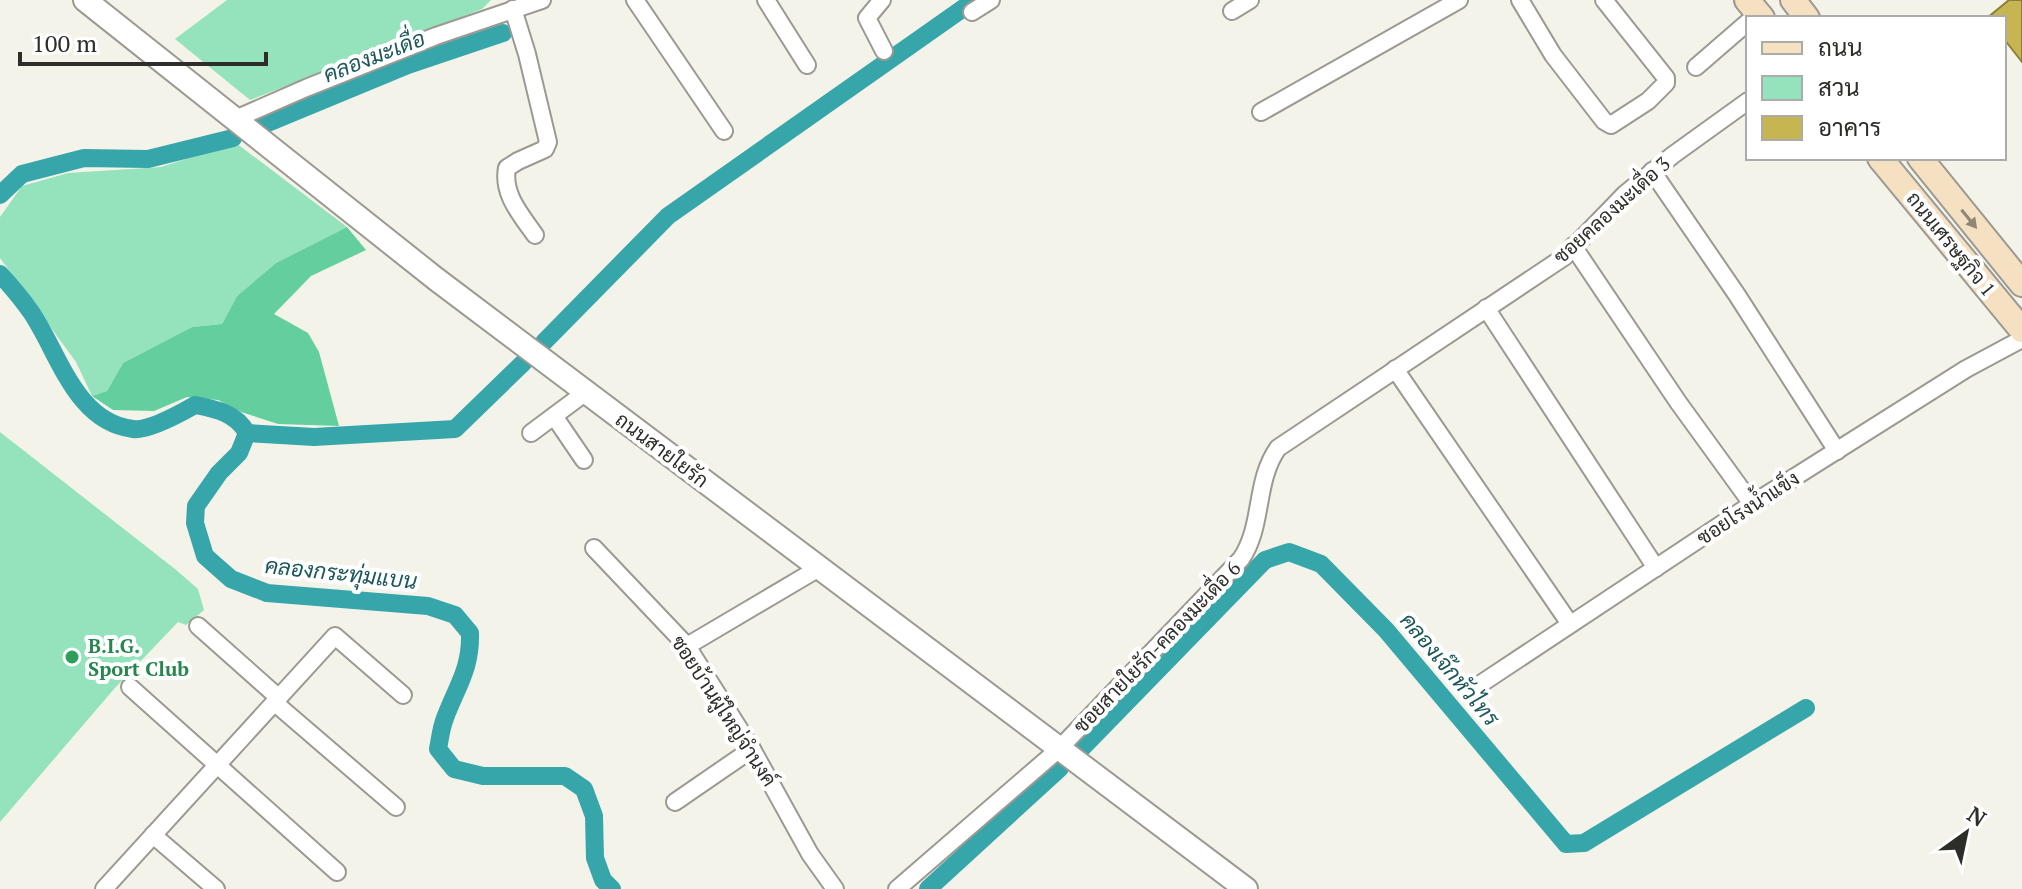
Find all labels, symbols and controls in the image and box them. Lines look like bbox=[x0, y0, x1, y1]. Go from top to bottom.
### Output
scale bar bbox=[20, 16, 266, 66]
legend bbox=[1746, 16, 2006, 160]
water label: คลองมะเดื่อ bbox=[317, 19, 429, 88]
text: 100 m bbox=[32, 27, 97, 59]
text: ถนน bbox=[1818, 31, 1863, 63]
text: สวน bbox=[1818, 71, 1860, 103]
text: อาคาร bbox=[1818, 111, 1881, 143]
street label: ซอยคลองมะเดื่อ 3 bbox=[1546, 148, 1676, 269]
street label: ถนนเศรษฐกิจ 1 bbox=[1901, 186, 2002, 302]
one-way arrow bbox=[1960, 209, 1977, 229]
street label: ถนนสายใยรัก bbox=[610, 406, 714, 493]
street label: ซอยโรงน้ำแข็ง bbox=[1689, 461, 1804, 551]
water label: คลองกระทุ่มแบน bbox=[263, 550, 419, 597]
street label: ซอยสายใยรัก-คลองมะเดื่อ 6 bbox=[1065, 552, 1246, 739]
water label: คลองเจ๊กหัวไทร bbox=[1394, 606, 1507, 732]
street label: ซอยบ้านผู้ใหญ่จำนงค์ bbox=[664, 630, 783, 793]
place label: B.I.G. Sport Club bbox=[88, 632, 189, 682]
marker: B.I.G. Sport Club bbox=[63, 648, 81, 666]
north arrow bbox=[1926, 793, 2006, 873]
text: N bbox=[1962, 799, 1992, 833]

